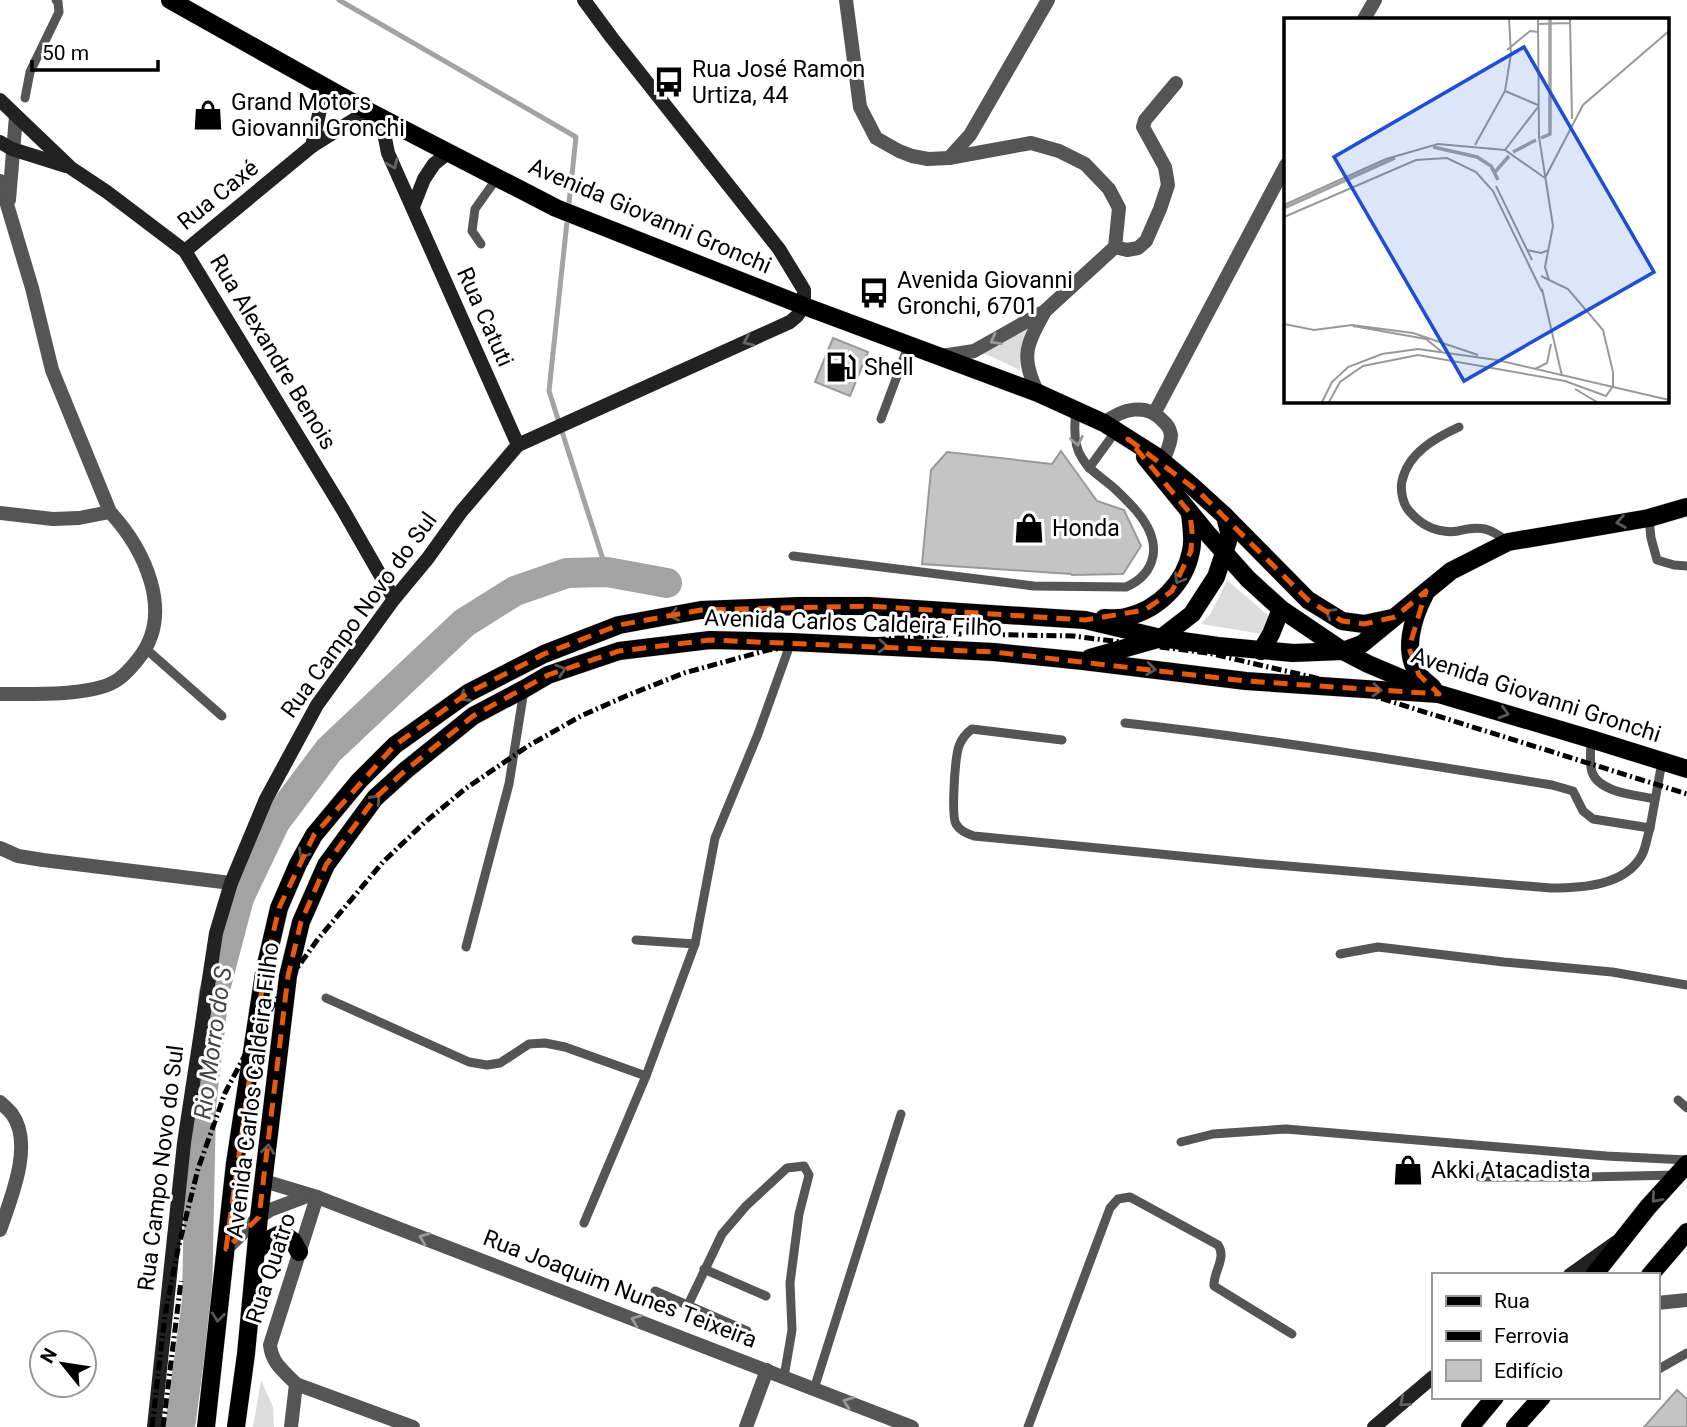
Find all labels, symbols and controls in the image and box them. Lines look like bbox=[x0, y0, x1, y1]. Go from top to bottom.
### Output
inset map bbox=[1284, 18, 1670, 402]
scale bar bbox=[32, 28, 158, 72]
text: 50 m bbox=[42, 41, 89, 65]
place label: Rua José Ramon Urtiza, 44 bbox=[692, 56, 865, 109]
bus stop icon: Rua José Ramon Urtiza, 44 bbox=[652, 65, 686, 99]
place label: Grand Motors Giovanni Gronchi bbox=[231, 89, 405, 142]
shop icon: Grand Motors Giovanni Gronchi bbox=[191, 98, 225, 132]
street label: Avenida Giovanni Gronchi bbox=[525, 153, 775, 279]
street label: Rua Caxé bbox=[172, 154, 264, 236]
one-way arrow bbox=[385, 156, 399, 169]
street label: Rua Alexandre Benois bbox=[204, 250, 342, 454]
street label: Rua Catuti bbox=[451, 263, 519, 371]
place label: Avenida Giovanni Gronchi, 6701 bbox=[897, 267, 1073, 320]
bus stop icon: Avenida Giovanni Gronchi, 6701 bbox=[857, 276, 891, 310]
one-way arrow bbox=[990, 332, 1003, 345]
one-way arrow bbox=[742, 333, 755, 347]
fuel station icon: Shell bbox=[824, 350, 858, 384]
place label: Shell bbox=[864, 354, 914, 381]
one-way arrow bbox=[1069, 435, 1084, 447]
street label: Rua Campo Novo do Sul bbox=[275, 507, 443, 723]
shop icon: Honda bbox=[1012, 511, 1046, 545]
one-way arrow bbox=[1615, 514, 1627, 529]
place label: Honda bbox=[1052, 515, 1120, 542]
one-way arrow bbox=[1174, 571, 1187, 584]
street label: Avenida Carlos Caldeira Filho bbox=[704, 604, 1002, 642]
one-way arrow bbox=[668, 606, 680, 621]
one-way arrow bbox=[1325, 609, 1338, 622]
one-way arrow bbox=[878, 638, 889, 653]
street label: Avenida Giovanni Gronchi bbox=[1408, 642, 1664, 748]
one-way arrow bbox=[1145, 662, 1156, 677]
one-way arrow bbox=[554, 664, 567, 678]
one-way arrow bbox=[1372, 682, 1383, 697]
one-way arrow bbox=[459, 688, 472, 701]
one-way arrow bbox=[1498, 705, 1510, 720]
one-way arrow bbox=[368, 794, 380, 807]
one-way arrow bbox=[298, 847, 311, 860]
street label: Avenida Carlos Caldeira Filho bbox=[221, 941, 285, 1239]
water label: Rio Morro do S bbox=[188, 965, 238, 1121]
street label: Rua Campo Novo do Sul bbox=[133, 1044, 189, 1292]
one-way arrow bbox=[260, 1143, 275, 1155]
shop icon: Akki Atacadista bbox=[1391, 1153, 1425, 1187]
place label: Akki Atacadista bbox=[1431, 1157, 1590, 1184]
one-way arrow bbox=[1652, 1190, 1664, 1203]
street label: Rua Quatro bbox=[241, 1209, 301, 1327]
street label: Rua Joaquim Nunes Teixeira bbox=[479, 1224, 761, 1354]
one-way arrow bbox=[418, 1233, 430, 1247]
legend bbox=[1432, 1273, 1659, 1399]
text: Rua bbox=[1494, 1289, 1530, 1313]
one-way arrow bbox=[211, 1312, 226, 1323]
one-way arrow bbox=[631, 1314, 643, 1328]
text: Ferrovia bbox=[1494, 1324, 1569, 1348]
north arrow bbox=[28, 1329, 98, 1399]
text: N bbox=[35, 1344, 62, 1367]
text: Edifício bbox=[1494, 1359, 1563, 1383]
one-way arrow bbox=[1399, 1394, 1412, 1406]
one-way arrow bbox=[843, 1397, 855, 1411]

